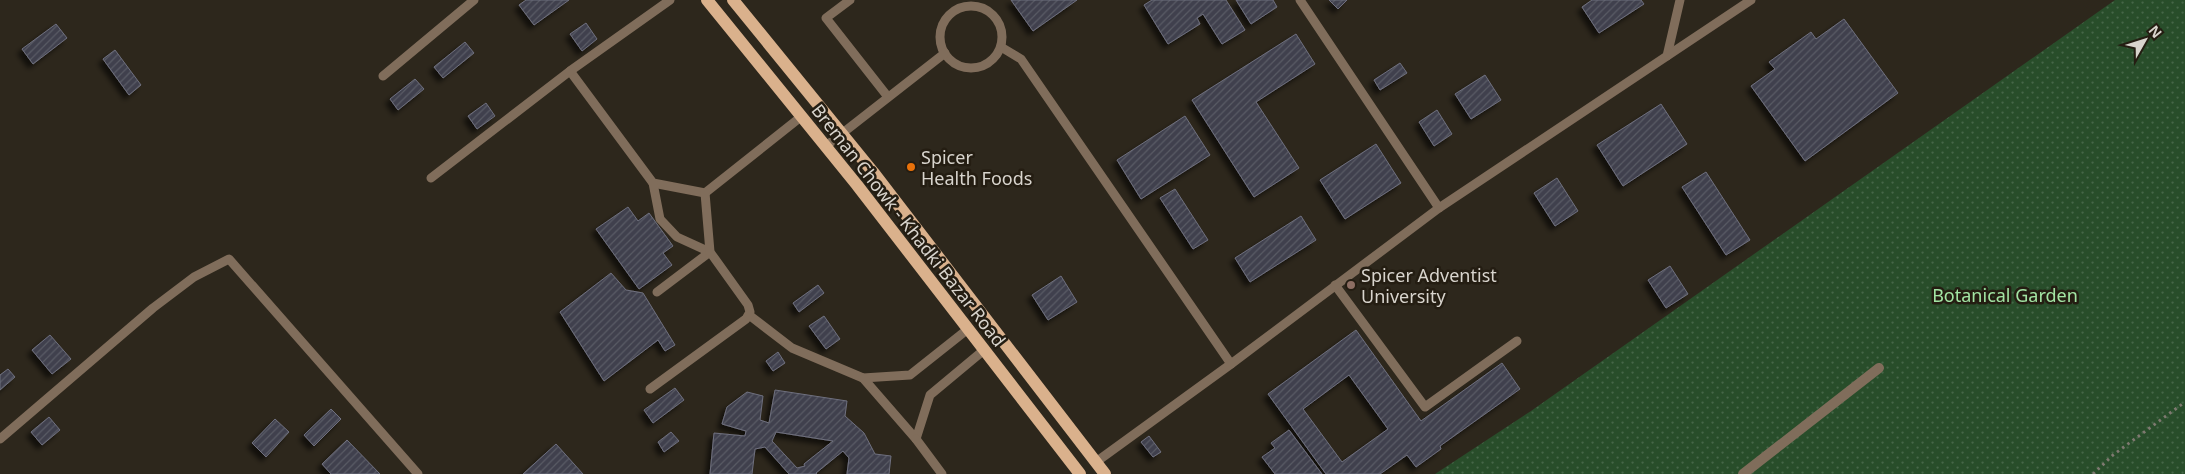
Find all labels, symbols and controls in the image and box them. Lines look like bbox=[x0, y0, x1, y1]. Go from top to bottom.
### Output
north arrow bbox=[2120, 15, 2170, 65]
text: N bbox=[2145, 21, 2166, 42]
street label: Breman Chowk - Khadki Bazar Road bbox=[807, 99, 1011, 351]
place label: Spicer Health Foods bbox=[921, 145, 1032, 190]
marker: Spicer Health Foods bbox=[905, 161, 917, 173]
place label: Spicer Adventist University bbox=[1361, 263, 1497, 308]
marker: Spicer Adventist University bbox=[1345, 279, 1357, 291]
park label: Botanical Garden bbox=[1932, 283, 2078, 307]

